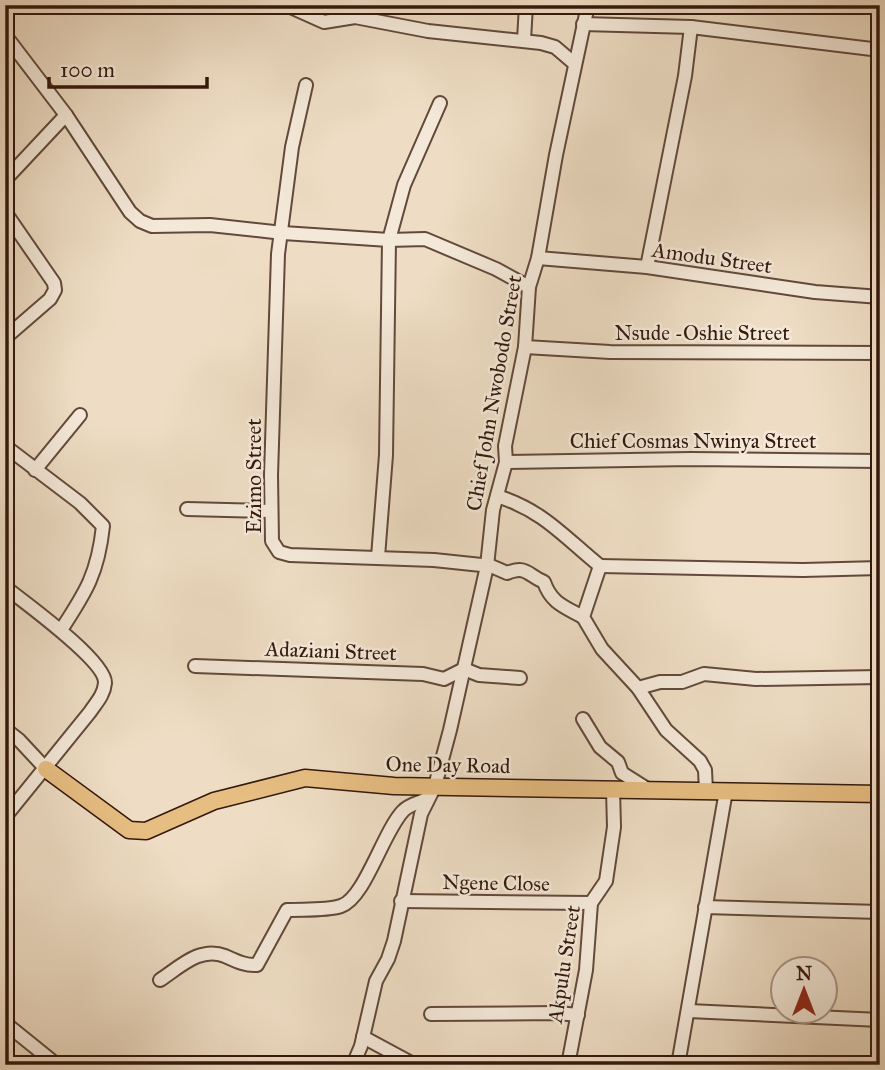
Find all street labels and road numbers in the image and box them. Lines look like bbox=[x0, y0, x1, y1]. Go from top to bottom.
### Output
street label: Amodu Street bbox=[649, 237, 774, 279]
street label: Chief John Nwobodo Street bbox=[460, 273, 528, 513]
street label: Nsude -Oshie Street bbox=[614, 320, 790, 346]
street label: Ezimo Street bbox=[241, 418, 267, 534]
street label: Chief Cosmas Nwinya Street bbox=[570, 428, 817, 454]
street label: Adaziani Street bbox=[264, 636, 398, 666]
street label: One Day Road bbox=[385, 751, 511, 779]
street label: Ngene Close bbox=[442, 869, 550, 897]
street label: Akpulu Street bbox=[542, 903, 586, 1026]

